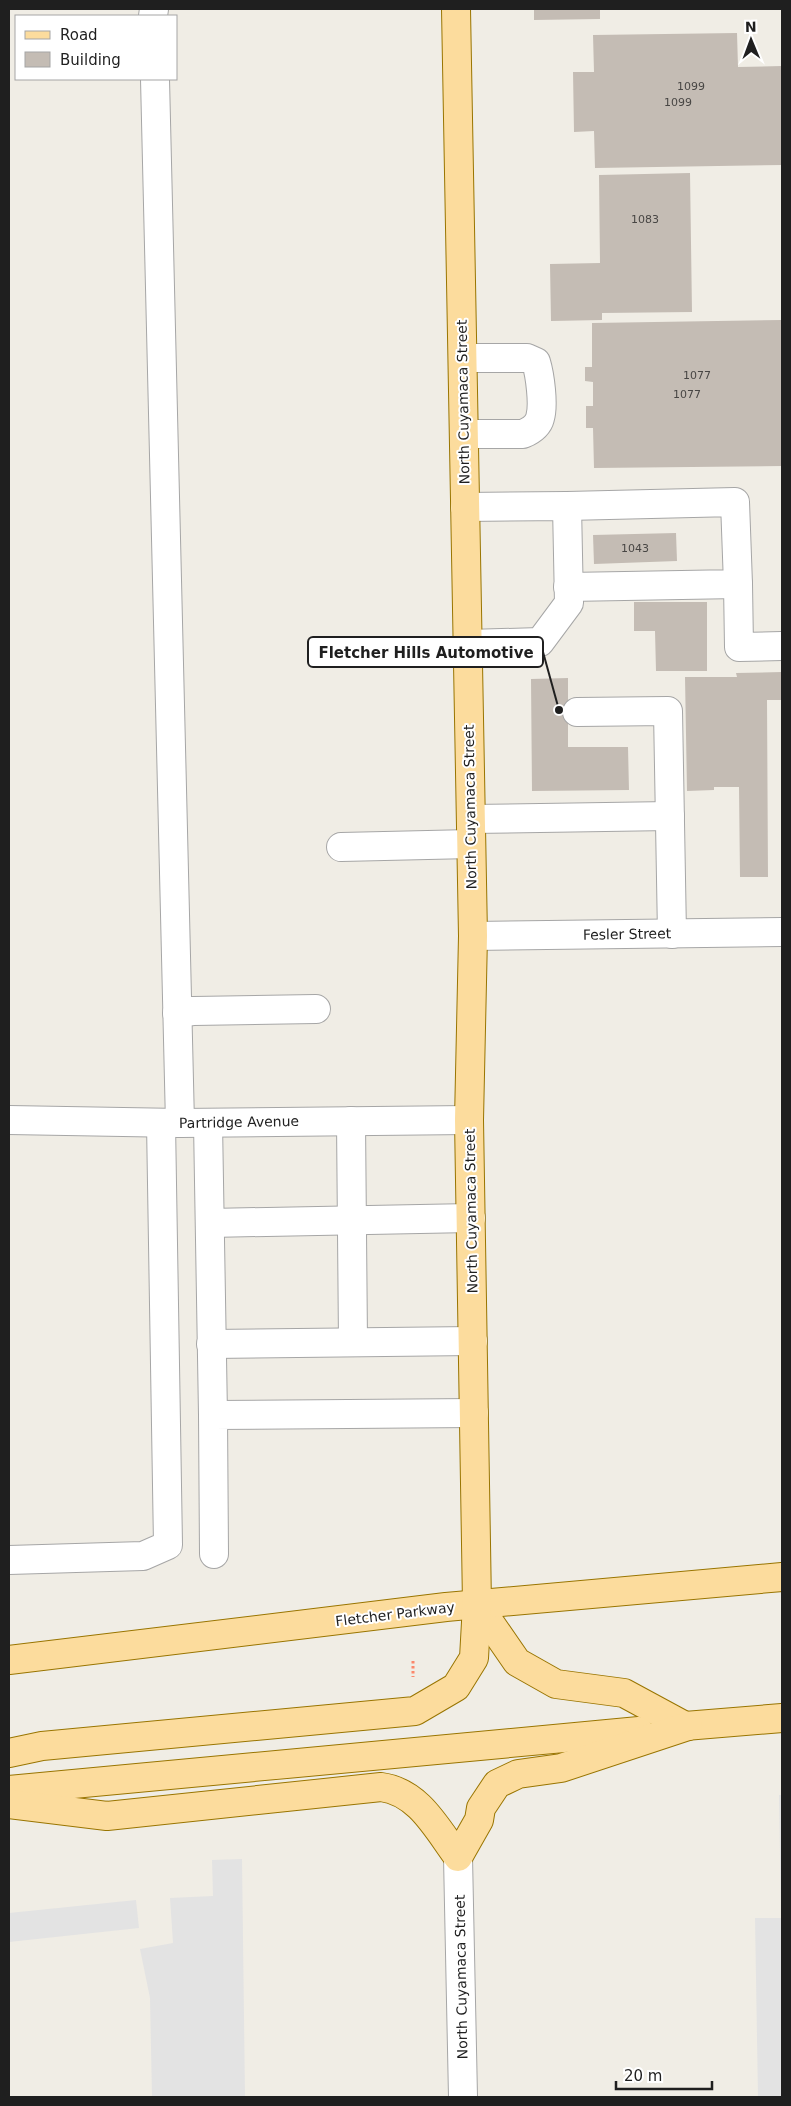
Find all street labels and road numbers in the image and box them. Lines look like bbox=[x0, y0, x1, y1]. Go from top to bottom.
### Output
street label: North Cuyamaca Street bbox=[454, 319, 472, 484]
street label: North Cuyamaca Street bbox=[461, 724, 479, 889]
street label: Fesler Street bbox=[583, 925, 672, 943]
street label: Partridge Avenue bbox=[179, 1113, 299, 1131]
street label: North Cuyamaca Street bbox=[462, 1128, 480, 1293]
street label: Fletcher Parkway bbox=[334, 1599, 456, 1629]
street label: North Cuyamaca Street bbox=[452, 1894, 470, 2059]

